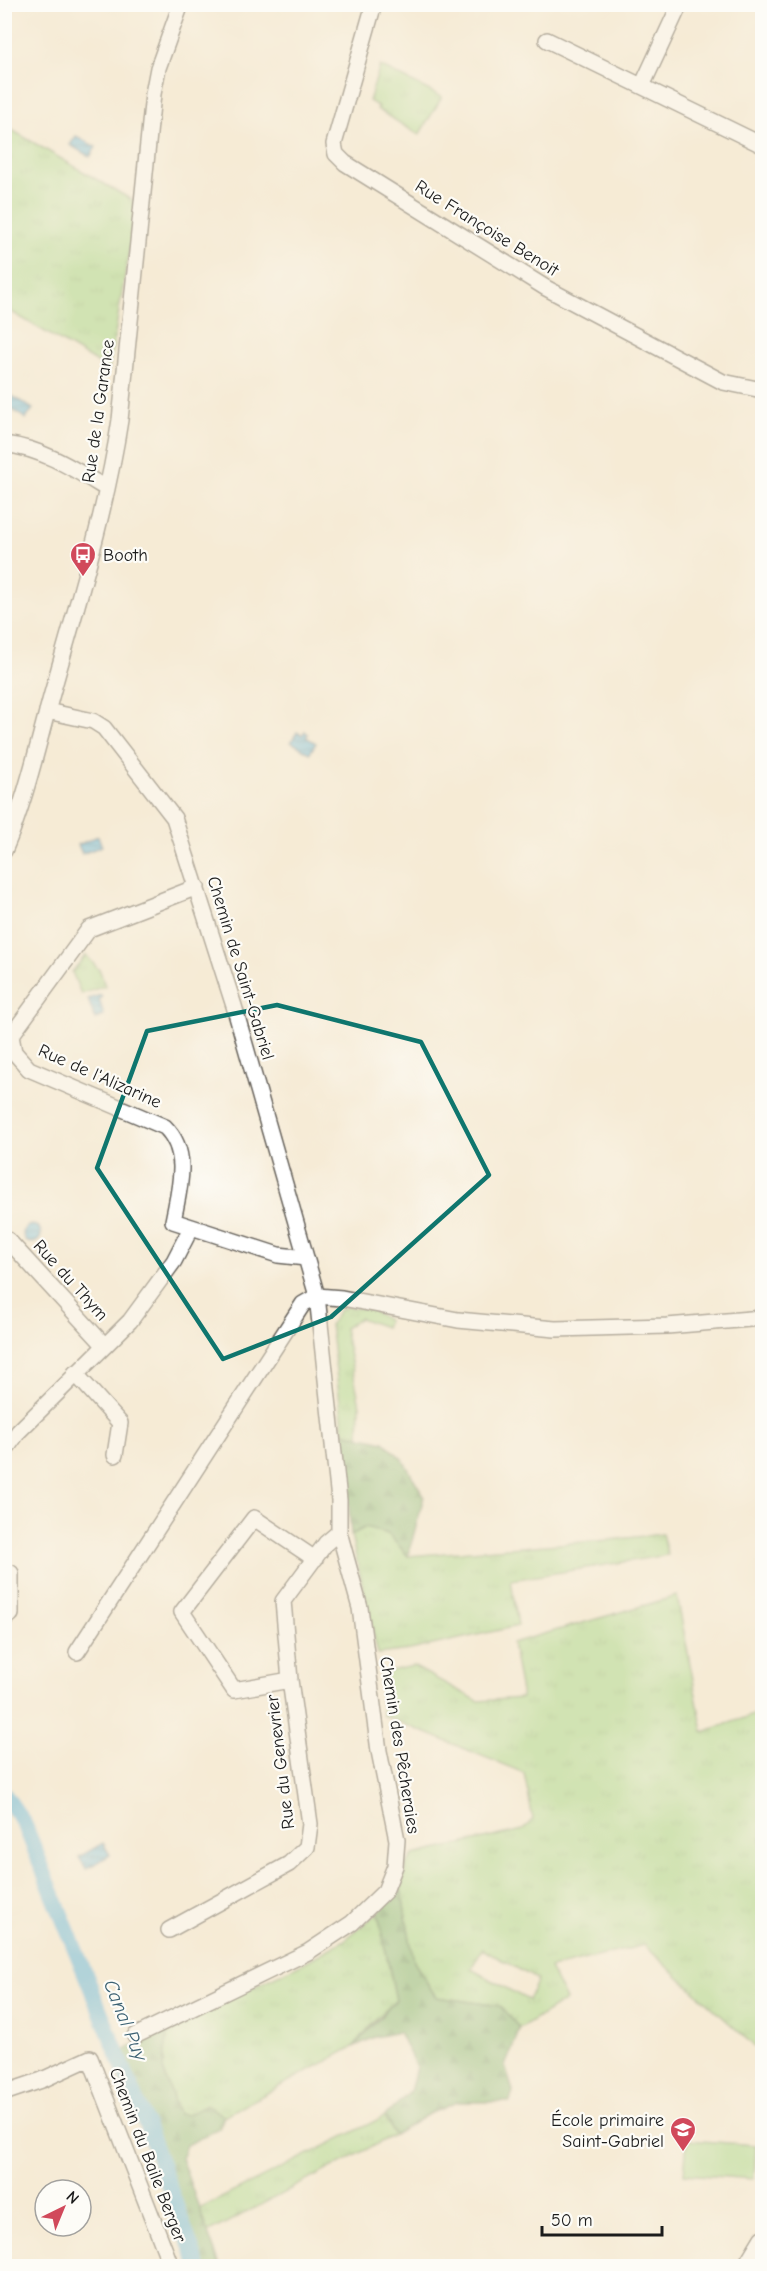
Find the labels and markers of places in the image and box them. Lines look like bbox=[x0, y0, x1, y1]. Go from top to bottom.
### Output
bus stop icon: Booth bbox=[68, 540, 98, 578]
place label: Booth bbox=[103, 545, 148, 566]
place label: École primaire Saint-Gabriel bbox=[551, 2109, 664, 2152]
school or university icon: École primaire Saint-Gabriel bbox=[668, 2115, 698, 2153]

